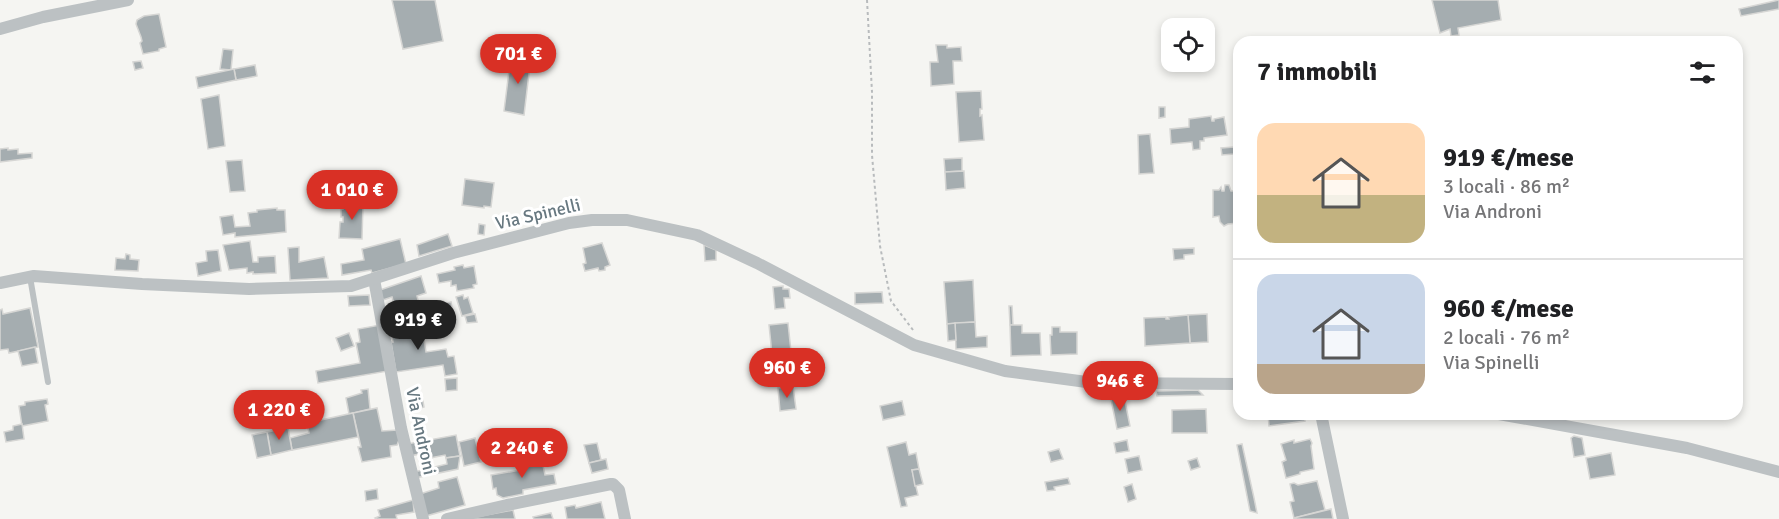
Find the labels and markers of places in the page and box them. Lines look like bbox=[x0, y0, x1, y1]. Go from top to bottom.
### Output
pin: 701 € bbox=[476, 34, 560, 85]
pin: 1 010 € bbox=[297, 170, 407, 221]
pin: 919 € bbox=[376, 300, 460, 351]
pin: 960 € bbox=[745, 348, 829, 399]
pin: 946 € bbox=[1078, 361, 1162, 412]
pin: 1 220 € bbox=[224, 390, 334, 441]
pin: 2 240 € bbox=[467, 428, 577, 479]

